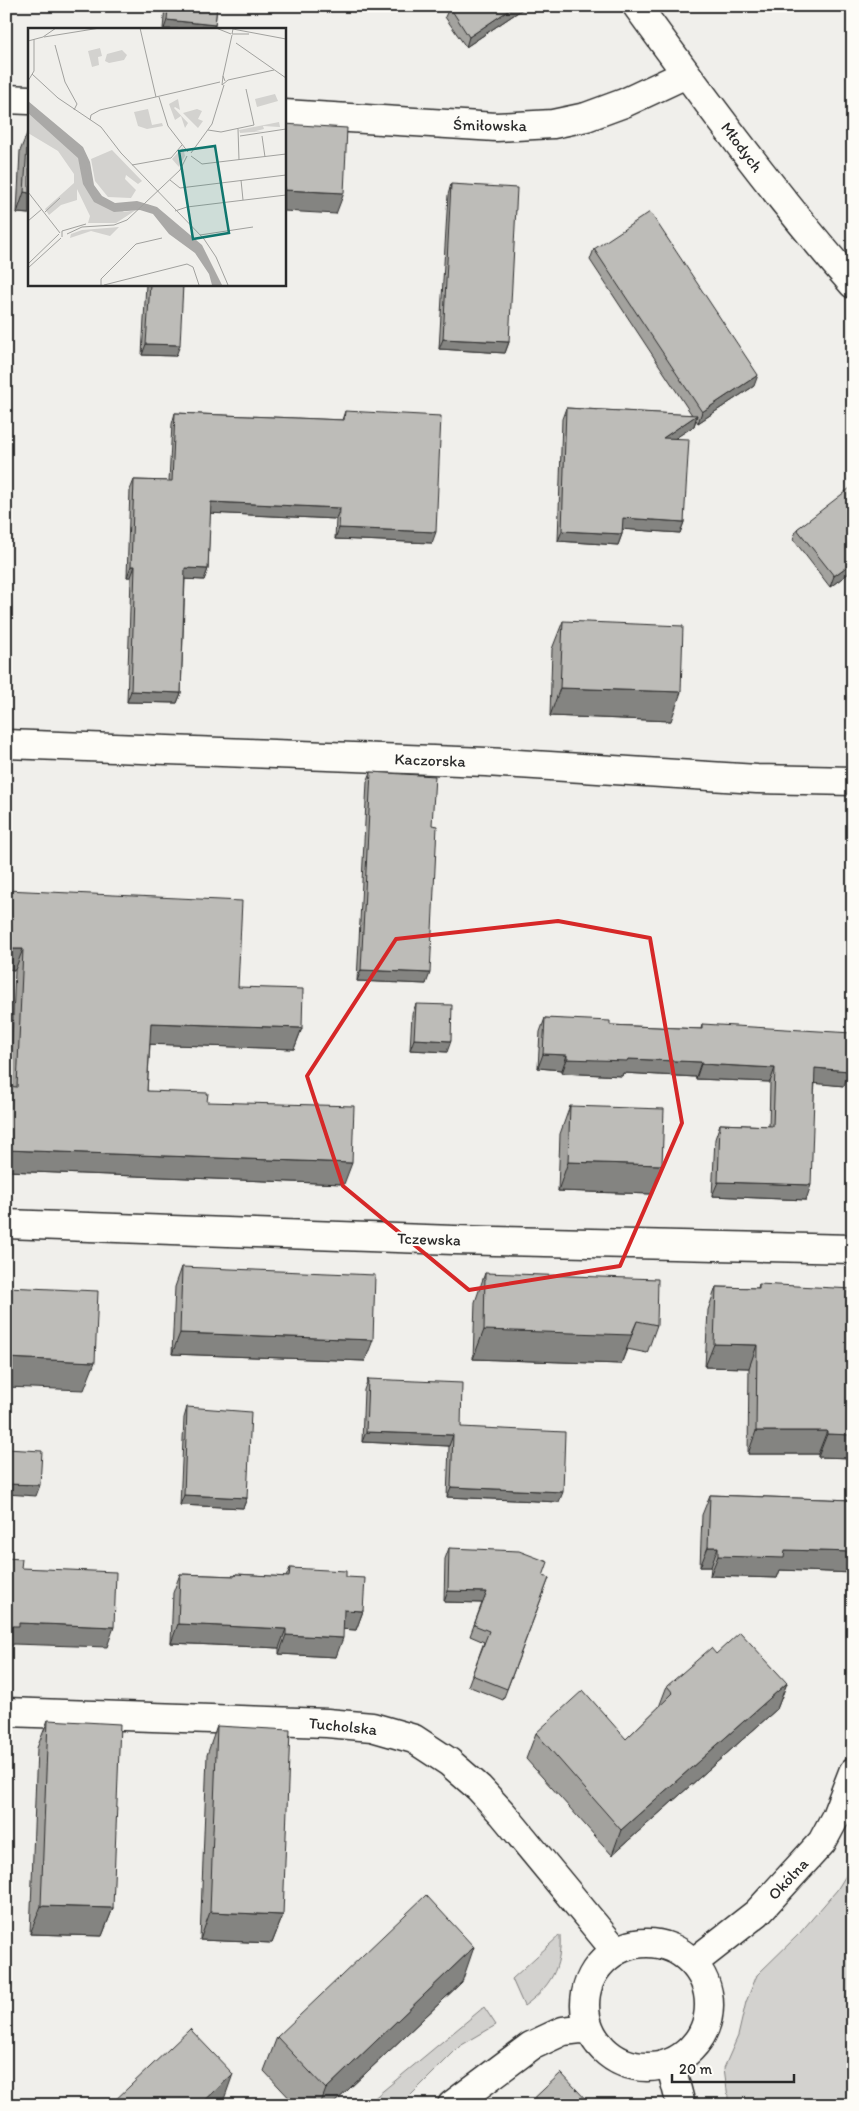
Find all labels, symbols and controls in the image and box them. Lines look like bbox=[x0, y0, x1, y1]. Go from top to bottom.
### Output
inset map bbox=[28, 28, 285, 285]
street label: Śmiłowska bbox=[453, 115, 528, 135]
street label: Młodych bbox=[717, 118, 767, 176]
street label: Kaczorska bbox=[394, 749, 467, 771]
street label: Tczewska bbox=[397, 1228, 461, 1250]
street label: Tucholska bbox=[308, 1713, 379, 1739]
street label: Okólna bbox=[764, 1854, 812, 1904]
scale bar bbox=[672, 2051, 794, 2083]
text: 20 m bbox=[679, 2060, 713, 2078]

